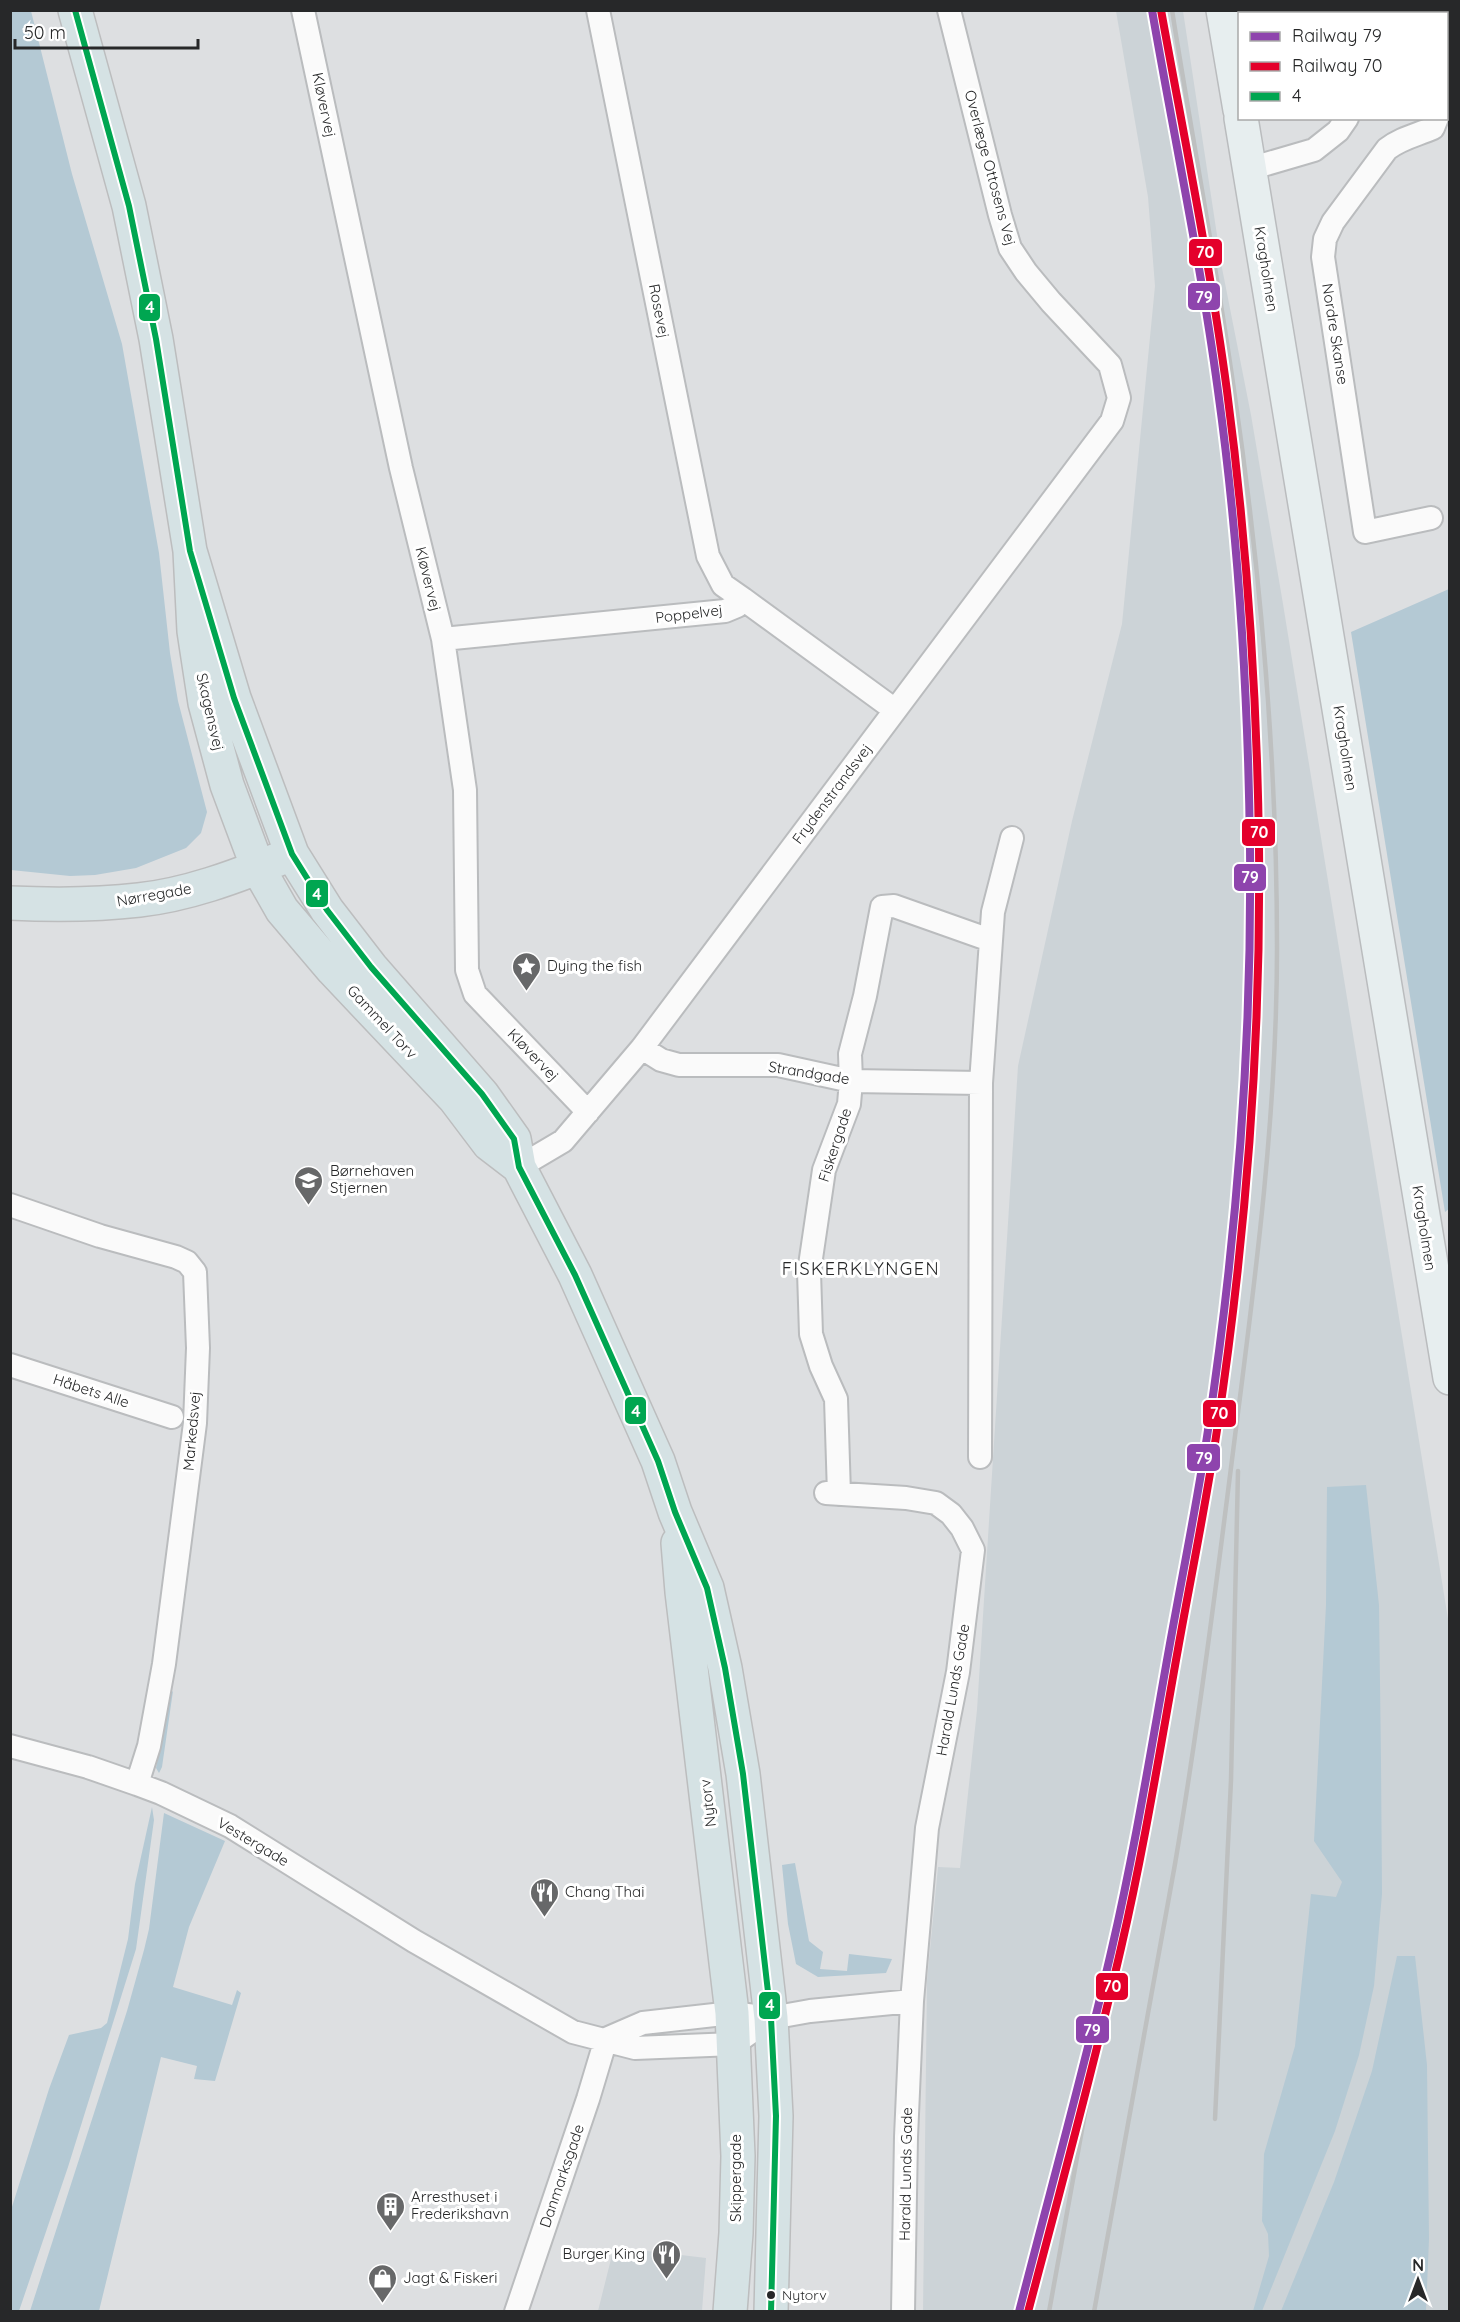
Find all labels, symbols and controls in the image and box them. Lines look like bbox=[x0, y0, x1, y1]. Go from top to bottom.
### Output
scale bar bbox=[15, 12, 198, 50]
legend bbox=[1238, 12, 1448, 120]
text: 50 m bbox=[24, 21, 66, 44]
text: Railway 79 bbox=[1292, 24, 1382, 47]
text: Railway 70 bbox=[1292, 54, 1382, 77]
street label: Kløvervej bbox=[308, 71, 341, 139]
text: 4 bbox=[1292, 84, 1302, 107]
street label: Overlæge Ottosens Vej bbox=[961, 88, 1020, 248]
street label: Kragholmen bbox=[1250, 225, 1283, 313]
line badge: 70 bbox=[1188, 238, 1223, 267]
text: 70 bbox=[1196, 242, 1214, 262]
street label: Rosevej bbox=[645, 282, 674, 340]
line badge: 79 bbox=[1187, 282, 1221, 311]
street label: Nordre Skanse bbox=[1318, 282, 1353, 386]
text: 79 bbox=[1195, 287, 1213, 307]
line badge: 4 bbox=[138, 293, 161, 322]
text: 4 bbox=[145, 297, 155, 317]
street label: Kløvervej bbox=[411, 545, 446, 613]
street label: Poppelvej bbox=[654, 600, 724, 627]
street label: Skagensvej bbox=[192, 671, 229, 753]
street label: Kragholmen bbox=[1329, 704, 1362, 792]
street label: Frydenstrandsvej bbox=[788, 740, 876, 848]
line badge: 70 bbox=[1241, 818, 1276, 847]
text: 70 bbox=[1250, 822, 1268, 842]
line badge: 79 bbox=[1233, 863, 1267, 892]
text: 79 bbox=[1241, 867, 1259, 887]
street label: Nørregade bbox=[115, 879, 193, 910]
line badge: 4 bbox=[305, 879, 329, 908]
text: 4 bbox=[312, 884, 322, 904]
place icon: Dying the fish bbox=[510, 950, 542, 992]
place label: Dying the fish bbox=[547, 956, 642, 975]
street label: Gammel Torv bbox=[343, 981, 421, 1063]
street label: Kløvervej bbox=[504, 1024, 563, 1085]
street label: Strandgade bbox=[767, 1057, 851, 1088]
street label: Fiskergade bbox=[814, 1106, 855, 1184]
place label: Børnehaven Stjernen bbox=[330, 1161, 414, 1197]
school or university icon: Børnehaven Stjernen bbox=[293, 1164, 325, 1206]
street label: Kragholmen bbox=[1408, 1184, 1441, 1272]
district label: FISKERKLYNGEN bbox=[782, 1257, 940, 1280]
street label: Håbets Alle bbox=[51, 1369, 132, 1412]
street label: Markedsvej bbox=[179, 1390, 204, 1472]
line badge: 4 bbox=[624, 1396, 647, 1425]
line badge: 70 bbox=[1202, 1399, 1237, 1428]
text: 4 bbox=[631, 1401, 641, 1421]
text: 70 bbox=[1210, 1403, 1228, 1423]
line badge: 79 bbox=[1186, 1443, 1221, 1472]
text: 79 bbox=[1195, 1448, 1213, 1468]
street label: Harald Lunds Gade bbox=[932, 1622, 973, 1757]
street label: Nytorv bbox=[695, 1778, 720, 1828]
street label: Vestergade bbox=[214, 1813, 292, 1870]
restaurant icon: Chang Thai bbox=[528, 1876, 560, 1918]
place label: Chang Thai bbox=[565, 1882, 644, 1901]
line badge: 70 bbox=[1095, 1972, 1129, 2001]
text: 70 bbox=[1103, 1976, 1121, 1996]
line badge: 4 bbox=[758, 1991, 781, 2020]
text: 4 bbox=[765, 1995, 775, 2015]
line badge: 79 bbox=[1075, 2015, 1110, 2044]
text: 79 bbox=[1083, 2020, 1101, 2040]
street label: Harald Lunds Gade bbox=[895, 2107, 916, 2241]
street label: Danmarksgade bbox=[535, 2122, 588, 2230]
street label: Skippergade bbox=[726, 2134, 745, 2222]
place label: Arresthuset i Frederikshavn bbox=[411, 2187, 509, 2223]
building icon: Arresthuset i Frederikshavn bbox=[374, 2190, 406, 2232]
restaurant icon: Burger King bbox=[650, 2238, 682, 2280]
place label: Burger King bbox=[562, 2244, 645, 2263]
north arrow bbox=[1388, 2250, 1448, 2310]
text: N bbox=[1412, 2255, 1424, 2275]
shop icon: Jagt & Fiskeri bbox=[366, 2262, 398, 2304]
place label: Jagt & Fiskeri bbox=[403, 2268, 497, 2287]
place label: Nytorv bbox=[782, 2286, 827, 2304]
marker: Nytorv bbox=[765, 2289, 777, 2301]

